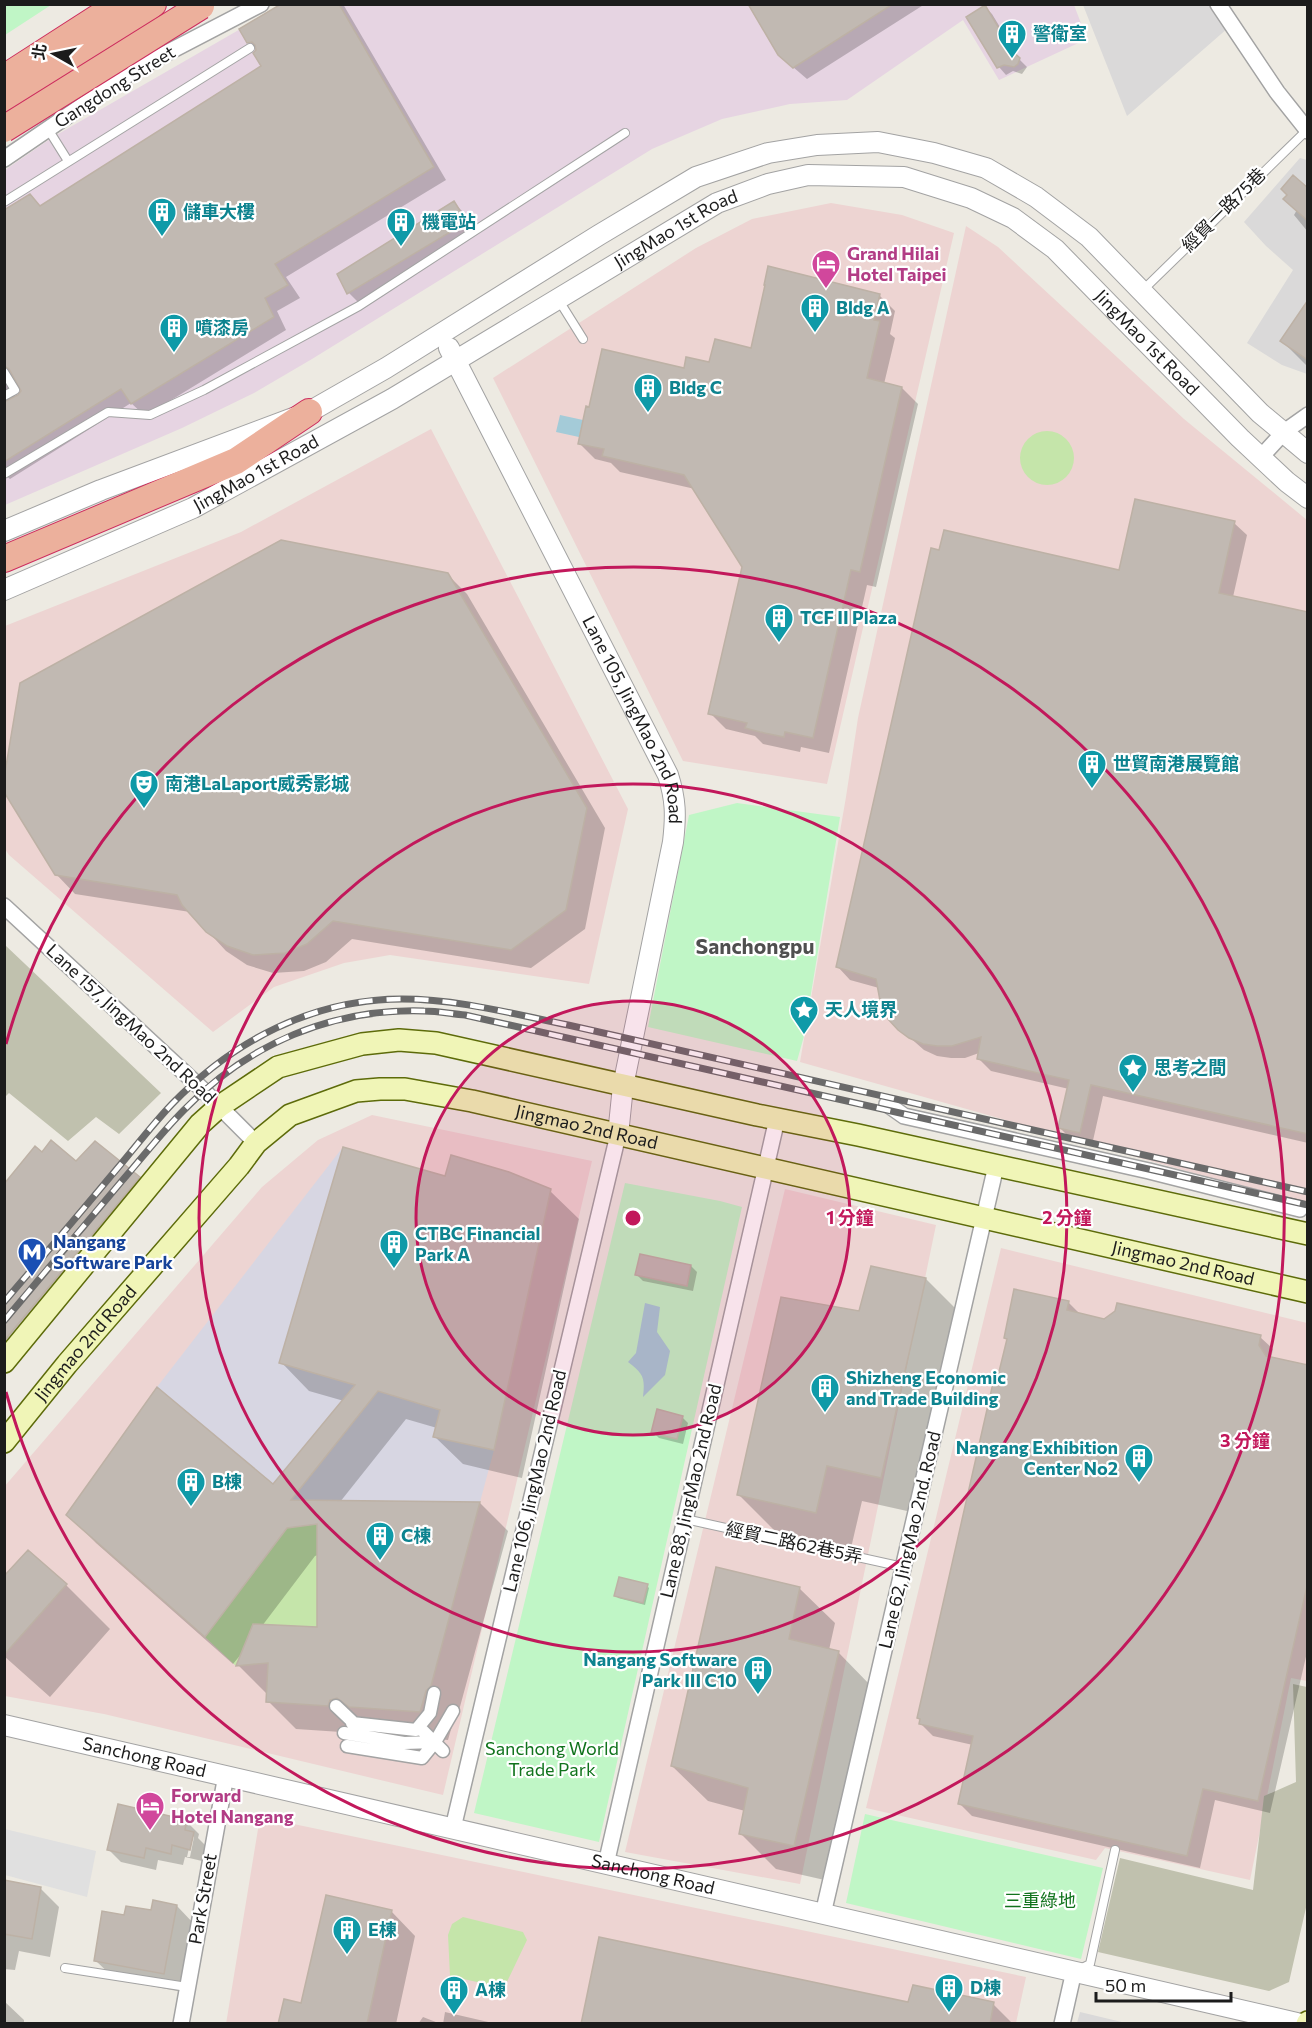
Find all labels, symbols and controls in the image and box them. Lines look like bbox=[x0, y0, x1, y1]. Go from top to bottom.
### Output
building icon: 警衛室 bbox=[996, 18, 1028, 60]
place label: 警衛室 bbox=[1033, 22, 1087, 44]
north arrow bbox=[24, 24, 84, 84]
street label: Gangdong Street bbox=[50, 40, 179, 132]
text: 北 bbox=[28, 42, 49, 61]
street label: 經貿一路75巷 bbox=[1177, 163, 1270, 256]
street label: JingMao 1st Road bbox=[610, 184, 740, 273]
building icon: 儲車大樓 bbox=[146, 196, 178, 238]
place label: 儲車大樓 bbox=[183, 200, 255, 222]
building icon: 機電站 bbox=[385, 206, 417, 248]
place label: 機電站 bbox=[422, 210, 476, 232]
place label: Grand Hilai Hotel Taipei bbox=[847, 242, 947, 285]
hotel icon: Grand Hilai Hotel Taipei bbox=[810, 248, 842, 290]
street label: JingMao 1st Road bbox=[1091, 285, 1204, 400]
building icon: Bldg A bbox=[799, 292, 831, 334]
place label: Bldg A bbox=[836, 296, 890, 318]
building icon: 噴漆房 bbox=[158, 312, 190, 354]
place label: 噴漆房 bbox=[195, 316, 249, 338]
building icon: Bldg C bbox=[632, 372, 664, 414]
place label: Bldg C bbox=[669, 376, 722, 398]
street label: JingMao 1st Road bbox=[189, 429, 322, 516]
building icon: TCF II Plaza bbox=[763, 602, 795, 644]
place label: TCF II Plaza bbox=[800, 606, 897, 628]
street label: Lane 105, JingMao 2nd Road bbox=[578, 612, 687, 824]
building icon: 世貿南港展覽館 bbox=[1076, 748, 1108, 790]
place label: 世貿南港展覽館 bbox=[1113, 752, 1239, 774]
theatre icon: 南港LaLaport威秀影城 bbox=[128, 768, 160, 810]
place label: 南港LaLaport威秀影城 bbox=[165, 772, 349, 794]
district label: Sanchongpu bbox=[696, 933, 814, 958]
street label: Lane 157, JingMao 2nd Road bbox=[42, 939, 221, 1108]
place icon: 天人境界 bbox=[788, 994, 820, 1036]
place label: 天人境界 bbox=[825, 998, 897, 1020]
place icon: 思考之間 bbox=[1117, 1052, 1149, 1094]
place label: 思考之間 bbox=[1154, 1056, 1226, 1078]
street label: Jingmao 2nd Road bbox=[513, 1099, 660, 1153]
text: 1 分鐘 bbox=[826, 1206, 874, 1228]
text: 2 分鐘 bbox=[1042, 1206, 1092, 1228]
centre of rings bbox=[623, 1208, 643, 1228]
place label: CTBC Financial Park A bbox=[415, 1222, 540, 1265]
building icon: CTBC Financial Park A bbox=[378, 1228, 410, 1270]
place label: Nangang Software Park bbox=[53, 1230, 173, 1273]
metro station icon: Nangang Software Park bbox=[16, 1236, 48, 1278]
street label: Jingmao 2nd Road bbox=[1110, 1236, 1257, 1289]
street label: Jingmao 2nd Road bbox=[29, 1280, 140, 1405]
place label: Shizheng Economic and Trade Building bbox=[846, 1366, 1006, 1409]
street label: Lane 106, JingMao 2nd Road bbox=[498, 1368, 570, 1594]
building icon: Shizheng Economic and Trade Building bbox=[809, 1372, 841, 1414]
street label: Lane 88, JingMao 2nd Road bbox=[655, 1382, 725, 1600]
street label: Lane 62, JingMao 2nd. Road bbox=[873, 1429, 945, 1651]
text: 3 分鐘 bbox=[1220, 1429, 1270, 1451]
place label: Nangang Exhibition Center No2 bbox=[956, 1436, 1118, 1479]
building icon: Nangang Exhibition Center No2 bbox=[1123, 1442, 1155, 1484]
building icon: B棟 bbox=[175, 1466, 207, 1508]
place label: B棟 bbox=[212, 1470, 242, 1492]
street label: 經貿二路62巷5弄 bbox=[724, 1517, 865, 1567]
building icon: C棟 bbox=[364, 1520, 396, 1562]
place label: C棟 bbox=[401, 1524, 431, 1546]
place label: Nangang Software Park III C10 bbox=[583, 1648, 737, 1691]
building icon: Nangang Software Park III C10 bbox=[742, 1654, 774, 1696]
street label: Sanchong Road bbox=[81, 1732, 208, 1781]
park label: Sanchong World Trade Park bbox=[485, 1737, 619, 1780]
place label: Forward Hotel Nangang bbox=[171, 1784, 294, 1827]
hotel icon: Forward Hotel Nangang bbox=[134, 1790, 166, 1832]
street label: Sanchong Road bbox=[589, 1849, 717, 1898]
street label: Park Street bbox=[183, 1852, 221, 1946]
park label: 三重綠地 bbox=[1004, 1889, 1076, 1911]
building icon: E棟 bbox=[331, 1914, 363, 1956]
place label: E棟 bbox=[368, 1918, 397, 1940]
scale bar bbox=[1096, 1965, 1231, 2003]
building icon: D棟 bbox=[933, 1972, 965, 2014]
building icon: A棟 bbox=[438, 1974, 470, 2016]
text: 50 m bbox=[1105, 1974, 1146, 1996]
place label: D棟 bbox=[970, 1976, 1001, 1998]
place label: A棟 bbox=[475, 1978, 506, 2000]

